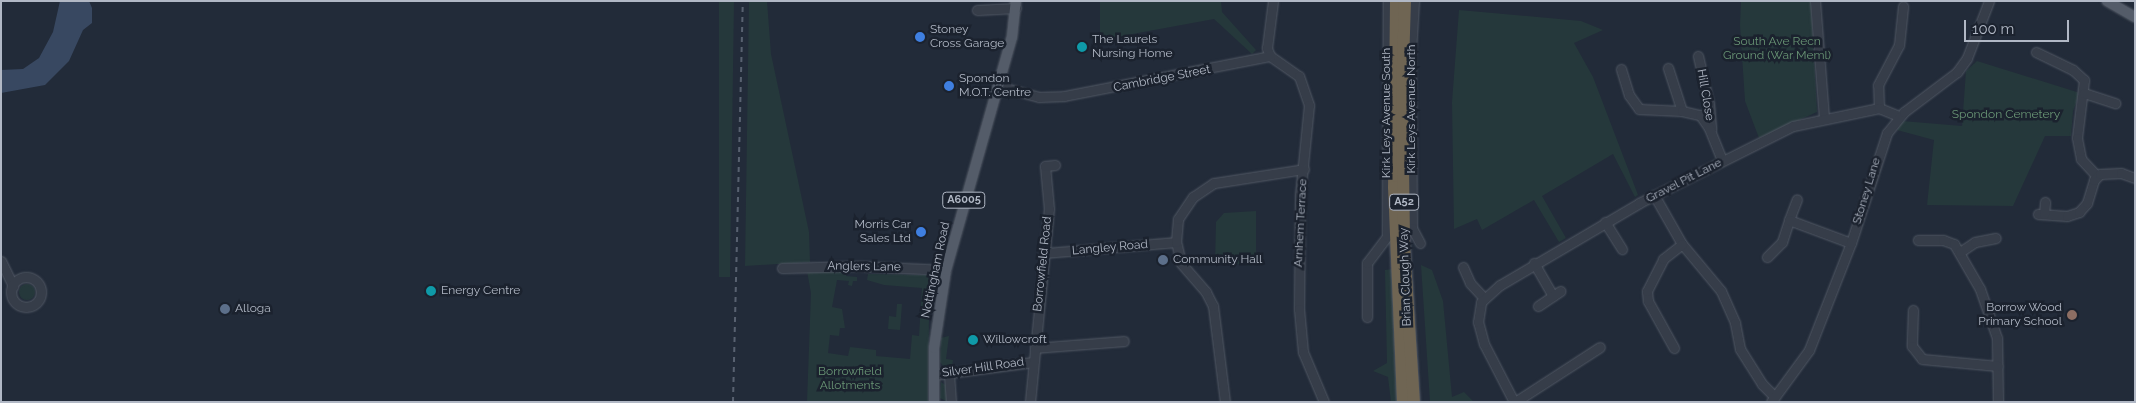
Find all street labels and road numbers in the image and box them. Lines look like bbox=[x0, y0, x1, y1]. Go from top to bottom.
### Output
street label: Kirk Leys Avenue North bbox=[1405, 44, 1419, 174]
street label: Kirk Leys Avenue South bbox=[1380, 48, 1394, 178]
street label: Cambridge Street bbox=[1112, 63, 1212, 95]
street label: Hill Close bbox=[1693, 68, 1717, 122]
street label: Gravel Pit Lane bbox=[1644, 156, 1724, 206]
street label: Stoney Lane bbox=[1850, 156, 1884, 226]
street label: Arnhem Terrace bbox=[1291, 178, 1311, 268]
road number: A6005 bbox=[942, 192, 986, 208]
road number: A52 bbox=[1389, 193, 1419, 210]
street label: Borrowfield Road bbox=[1031, 216, 1055, 312]
street label: Nottingham Road bbox=[919, 221, 953, 319]
street label: Brian Clough Way bbox=[1397, 227, 1415, 327]
street label: Langley Road bbox=[1071, 237, 1149, 259]
street label: Anglers Lane bbox=[827, 259, 901, 275]
street label: Silver Hill Road bbox=[941, 355, 1025, 381]

